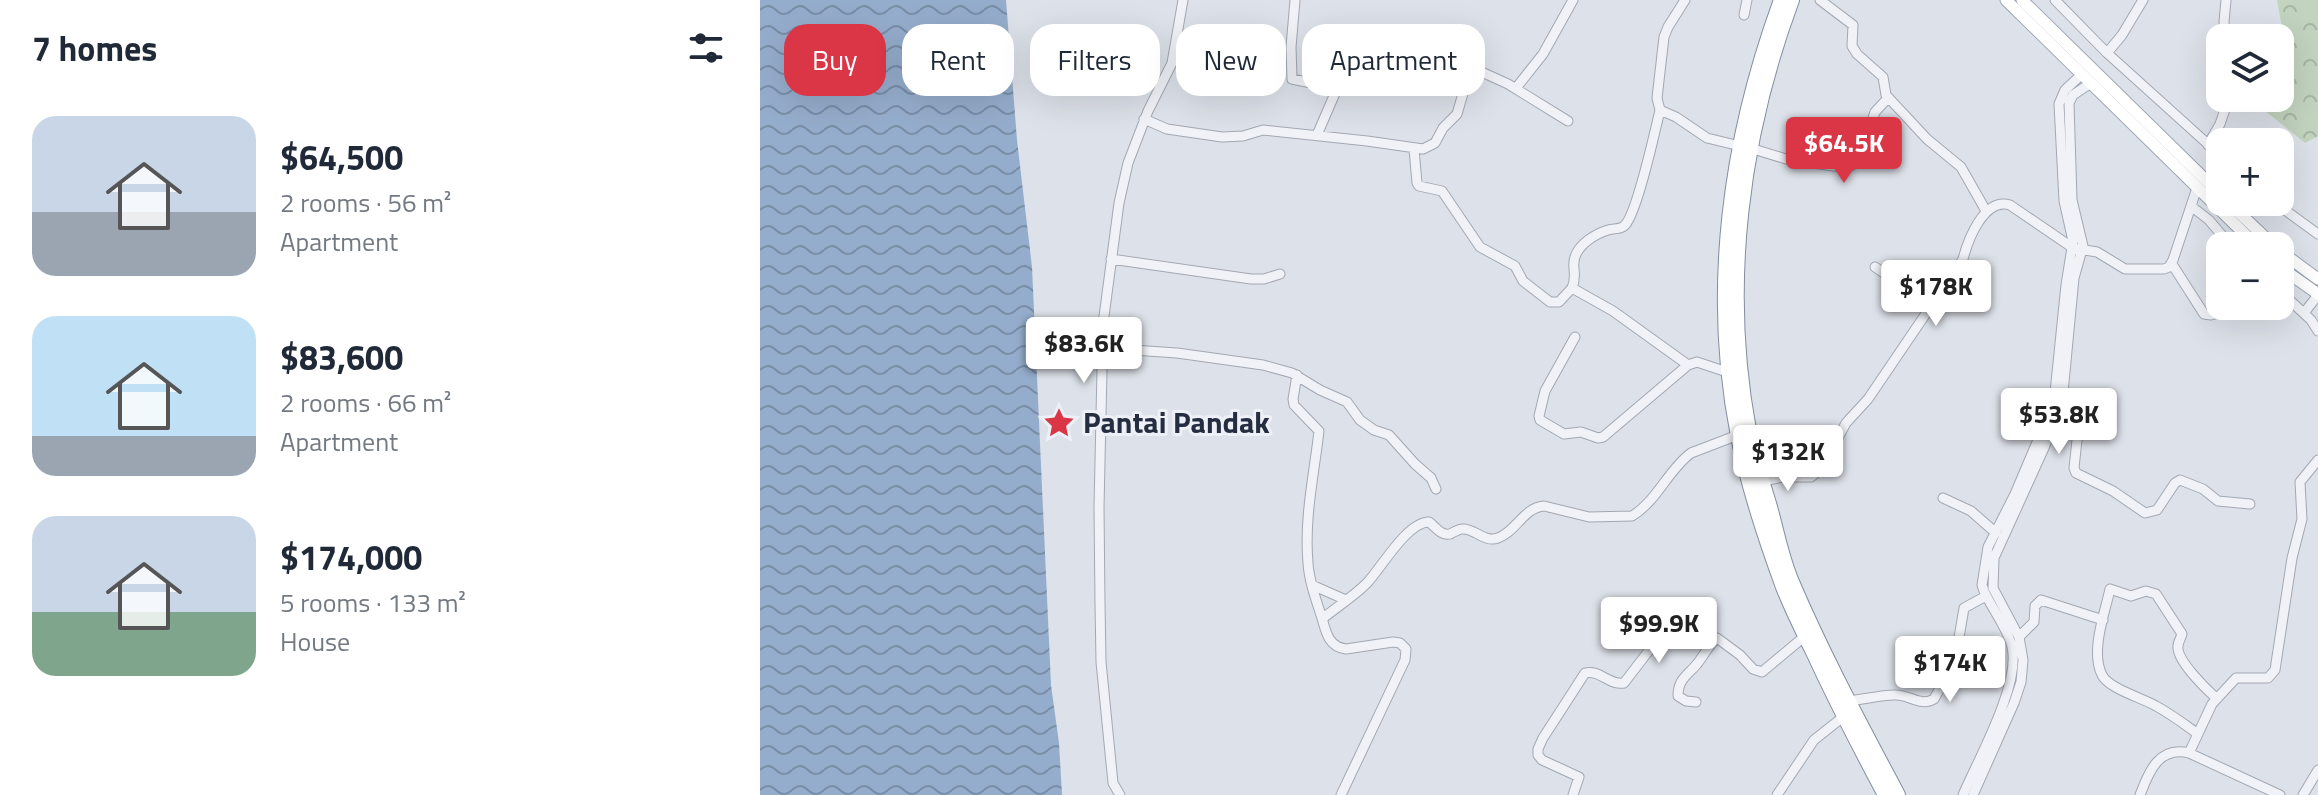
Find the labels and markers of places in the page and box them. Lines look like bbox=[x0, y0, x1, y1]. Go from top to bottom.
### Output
pin: $64.5K bbox=[1779, 117, 1909, 185]
pin: $178K bbox=[1880, 260, 1992, 328]
pin: $83.6K bbox=[1019, 317, 1149, 385]
pin: $53.8K bbox=[1994, 388, 2124, 456]
place label: Pantai Pandak bbox=[1083, 399, 1270, 445]
place icon: Pantai Pandak bbox=[1042, 406, 1076, 440]
pin: $132K bbox=[1732, 425, 1844, 493]
pin: $99.9K bbox=[1594, 597, 1724, 665]
pin: $174K bbox=[1894, 636, 2006, 704]

